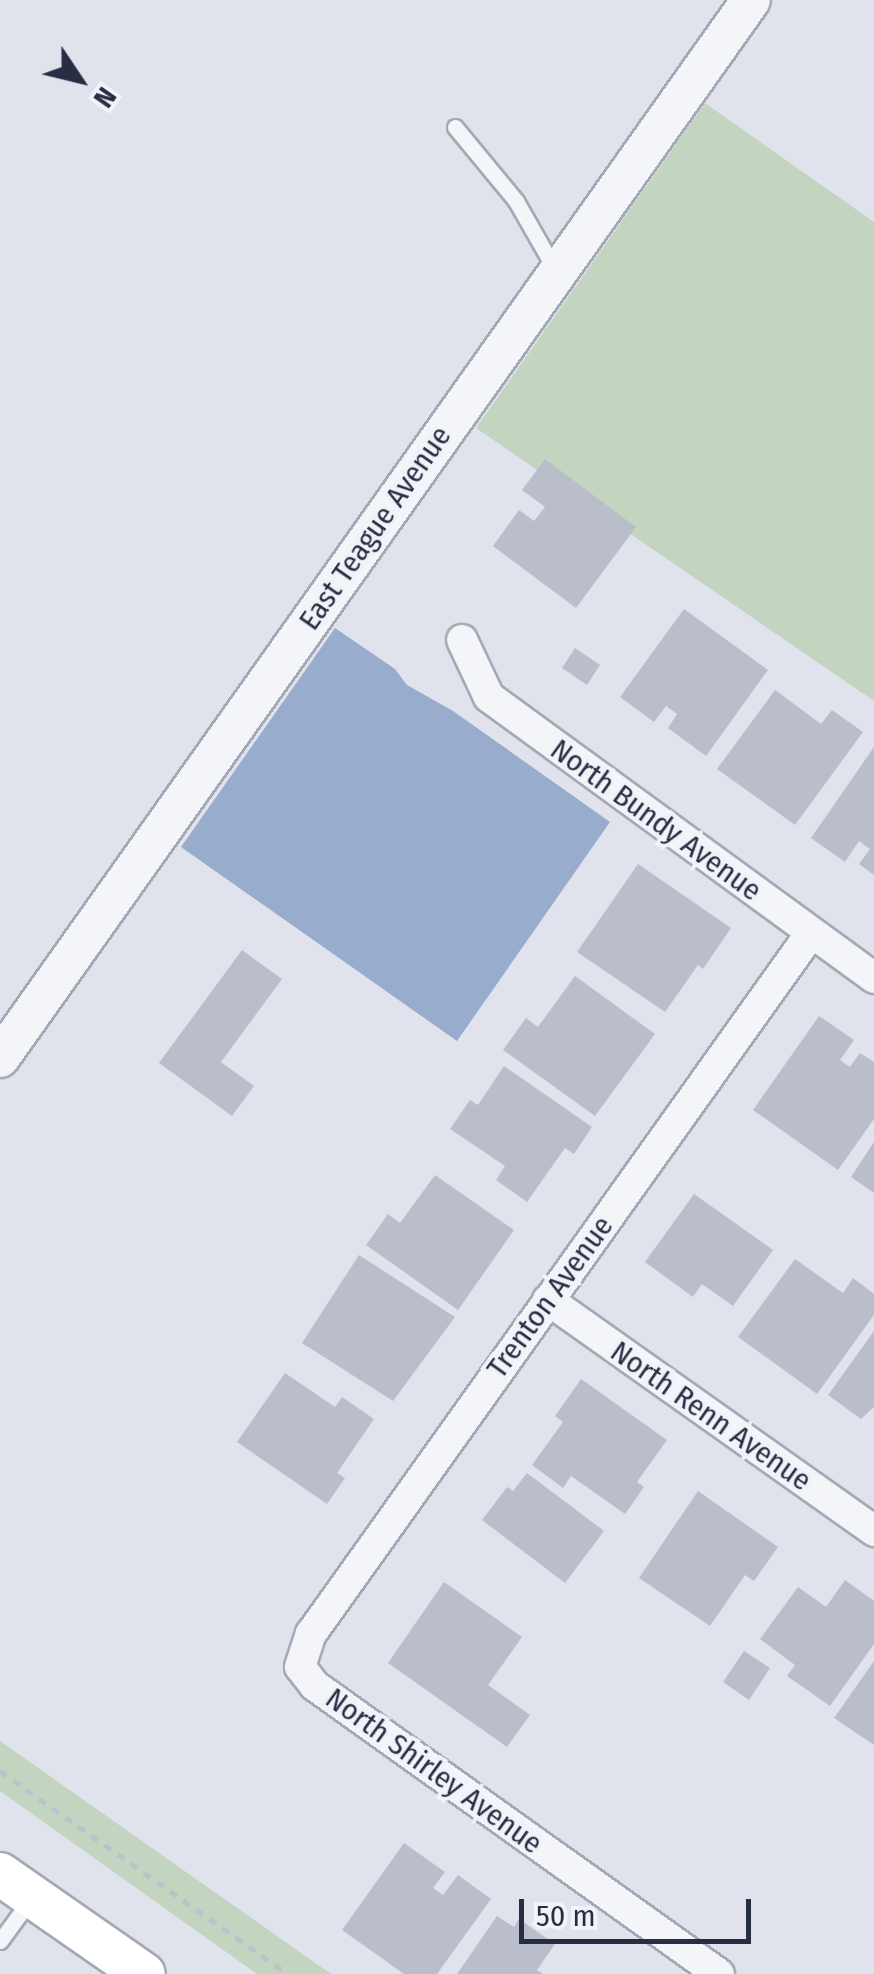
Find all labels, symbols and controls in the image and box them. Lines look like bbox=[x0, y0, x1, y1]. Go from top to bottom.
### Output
north arrow bbox=[30, 30, 130, 130]
text: N bbox=[87, 81, 123, 114]
street label: East Teague Avenue bbox=[291, 419, 459, 637]
street label: North Bundy Avenue bbox=[544, 731, 768, 909]
street label: Trenton Avenue bbox=[479, 1209, 621, 1385]
street label: North Renn Avenue bbox=[604, 1333, 818, 1499]
street label: North Shirley Avenue bbox=[319, 1680, 549, 1862]
scale bar bbox=[524, 1879, 756, 1941]
text: 50 m bbox=[536, 1898, 596, 1934]

